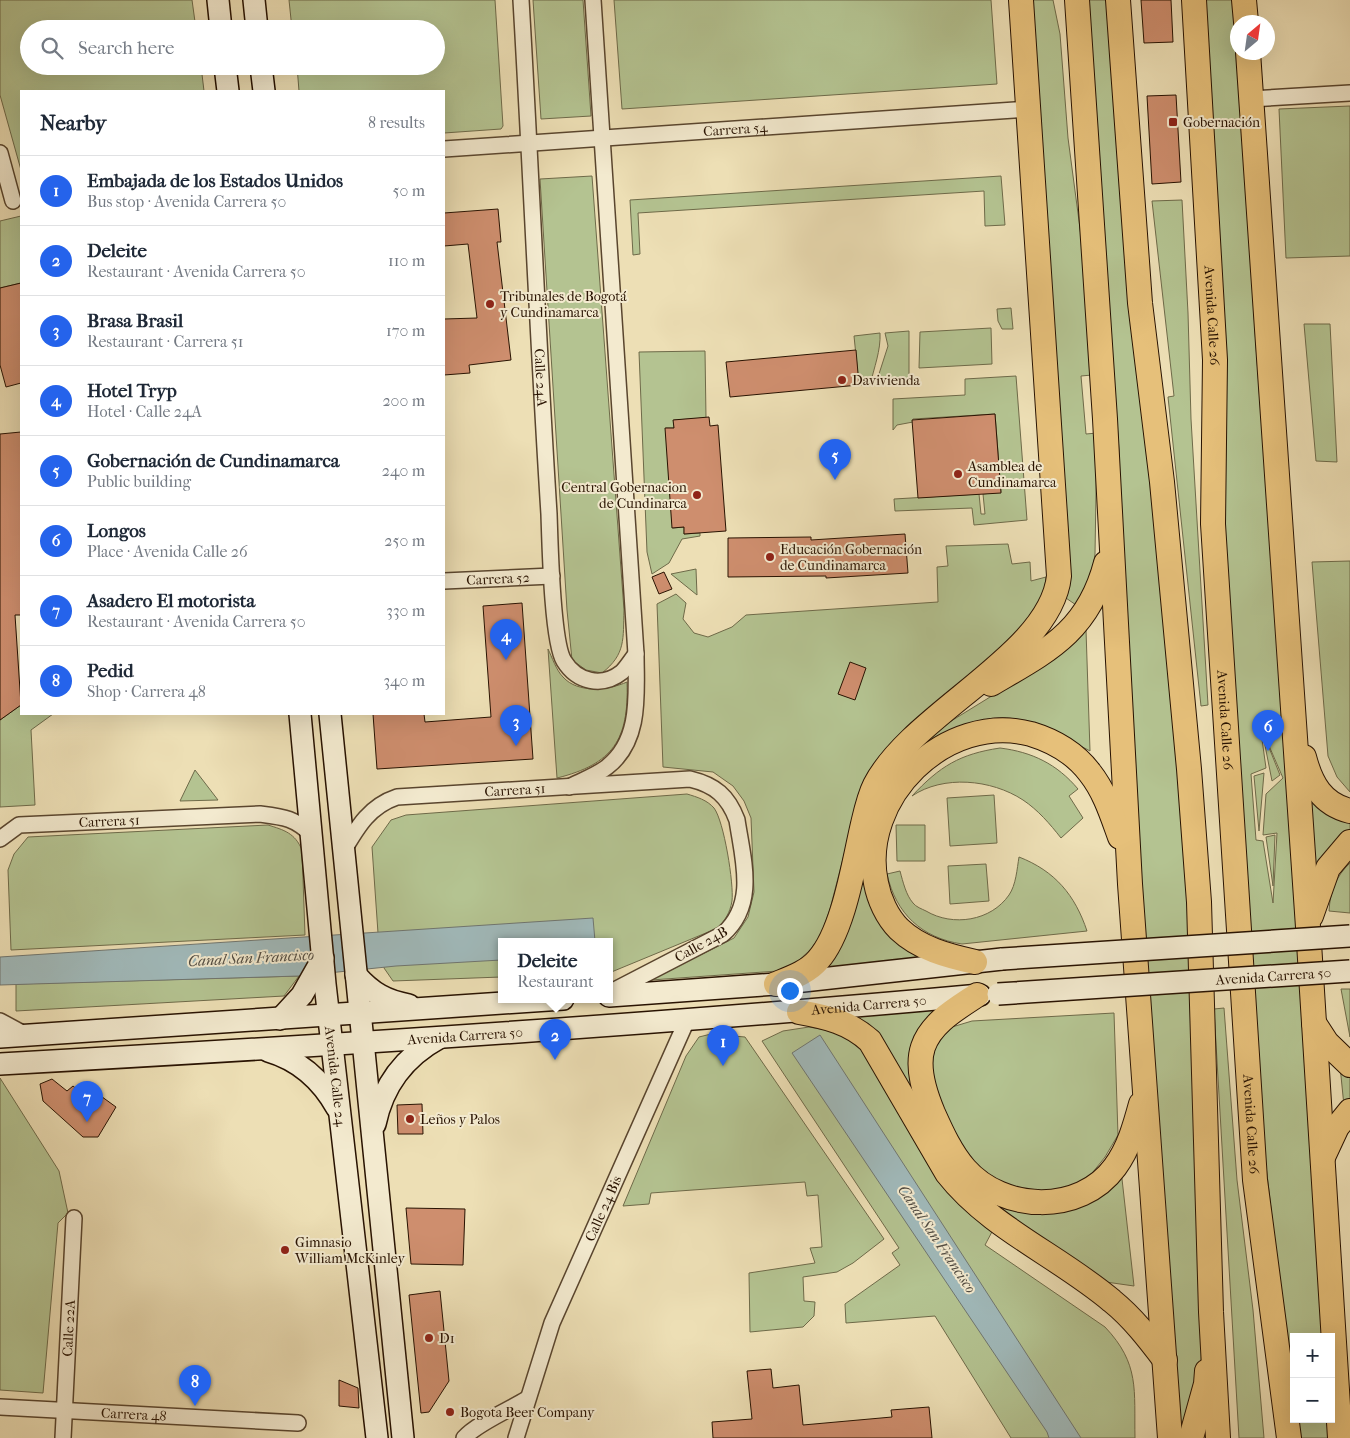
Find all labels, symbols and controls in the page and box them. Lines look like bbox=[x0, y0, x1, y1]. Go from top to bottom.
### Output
north arrow bbox=[1230, 15, 1275, 60]
search box bbox=[20, 20, 445, 75]
icon: search bbox=[38, 34, 66, 62]
text: Search here bbox=[78, 37, 174, 59]
text: Nearby bbox=[40, 111, 106, 135]
text: 8 results bbox=[368, 113, 425, 132]
place label: Gobernación bbox=[1183, 114, 1260, 131]
marker: Gobernación bbox=[1167, 116, 1179, 128]
street label: Carrera 54 bbox=[703, 119, 769, 140]
text: Embajada de los Estados Unidos bbox=[87, 170, 343, 192]
text: 1 bbox=[53, 181, 59, 200]
text: 50 m bbox=[393, 181, 425, 200]
text: Bus stop · Avenida Carrera 50 bbox=[87, 192, 286, 211]
text: Deleite bbox=[87, 240, 147, 262]
text: 2 bbox=[52, 251, 60, 270]
text: 110 m bbox=[388, 251, 425, 270]
text: Restaurant · Avenida Carrera 50 bbox=[87, 262, 306, 281]
street label: Avenida Calle 26 bbox=[1200, 264, 1223, 366]
place label: Tribunales de Bogotá y Cundinamarca bbox=[500, 288, 627, 321]
marker: Tribunales de Bogotá y Cundinamarca bbox=[484, 298, 496, 310]
text: Brasa Brasil bbox=[87, 310, 183, 332]
text: 3 bbox=[53, 321, 59, 340]
text: 170 m bbox=[386, 321, 425, 340]
text: Restaurant · Carrera 51 bbox=[87, 332, 243, 351]
street label: Calle 24A bbox=[530, 348, 551, 408]
place label: Davivienda bbox=[852, 372, 921, 389]
marker: Davivienda bbox=[836, 374, 848, 386]
text: Hotel Tryp bbox=[87, 380, 177, 402]
text: 4 bbox=[51, 391, 61, 410]
text: 200 m bbox=[382, 391, 425, 410]
text: Hotel · Calle 24A bbox=[87, 402, 202, 421]
pin: 5 bbox=[819, 439, 851, 480]
text: Gobernación de Cundinamarca bbox=[87, 450, 340, 472]
place label: Asamblea de Cundinamarca bbox=[967, 458, 1057, 491]
text: 5 bbox=[53, 461, 59, 480]
text: 240 m bbox=[382, 461, 425, 480]
marker: Asamblea de Cundinamarca bbox=[952, 468, 964, 480]
text: Public building bbox=[87, 472, 191, 491]
place label: Central Gobernacion de Cundinarca bbox=[561, 479, 688, 512]
marker: Central Gobernacion de Cundinarca bbox=[691, 489, 703, 501]
text: Longos bbox=[87, 520, 146, 542]
text: 6 bbox=[52, 531, 60, 550]
text: 250 m bbox=[384, 531, 425, 550]
place label: Educación Gobernación de Cundinamarca bbox=[780, 541, 922, 574]
text: Place · Avenida Calle 26 bbox=[87, 542, 248, 561]
marker: Educación Gobernación de Cundinamarca bbox=[764, 551, 776, 563]
street label: Carrera 52 bbox=[466, 569, 530, 589]
text: Asadero El motorista bbox=[87, 590, 255, 612]
text: 7 bbox=[52, 601, 60, 620]
text: 330 m bbox=[386, 601, 425, 620]
text: Restaurant · Avenida Carrera 50 bbox=[87, 612, 306, 631]
pin: 4 bbox=[490, 619, 522, 660]
text: Pedid bbox=[87, 660, 134, 682]
street label: Avenida Calle 26 bbox=[1213, 669, 1237, 771]
text: 8 bbox=[52, 671, 60, 690]
text: 340 m bbox=[383, 671, 425, 690]
text: Shop · Carrera 48 bbox=[87, 682, 206, 701]
pin: 3 bbox=[500, 705, 532, 746]
pin: 6 bbox=[1252, 710, 1284, 751]
street label: Carrera 51 bbox=[484, 780, 546, 801]
street label: Carrera 51 bbox=[78, 811, 140, 831]
street label: Calle 24B bbox=[672, 923, 731, 966]
popup bbox=[498, 938, 613, 1003]
water label: Canal San Francisco bbox=[187, 946, 315, 970]
text: Deleite bbox=[517, 950, 577, 972]
street label: Avenida Carrera 50 bbox=[1214, 964, 1332, 989]
text: Restaurant bbox=[517, 972, 594, 991]
your location bbox=[777, 978, 803, 1004]
street label: Avenida Carrera 50 bbox=[810, 992, 927, 1019]
pin: 2 bbox=[539, 1019, 571, 1060]
street label: Avenida Calle 24 bbox=[321, 1024, 349, 1128]
street label: Avenida Carrera 50 bbox=[406, 1024, 523, 1049]
pin: 1 bbox=[707, 1025, 739, 1066]
street label: Avenida Calle 26 bbox=[1239, 1073, 1263, 1175]
pin: 7 bbox=[71, 1081, 103, 1122]
place label: Leños y Palos bbox=[420, 1111, 500, 1128]
marker: Leños y Palos bbox=[404, 1113, 416, 1125]
street label: Calle 24 Bis bbox=[581, 1173, 626, 1244]
water label: Canal San Francisco bbox=[894, 1182, 980, 1296]
place label: Gimnasio William McKinley bbox=[294, 1234, 405, 1267]
marker: Gimnasio William McKinley bbox=[279, 1244, 291, 1256]
street label: Calle 22A bbox=[59, 1298, 79, 1357]
place label: D1 bbox=[439, 1330, 455, 1347]
marker: D1 bbox=[423, 1332, 435, 1344]
map controls bbox=[1290, 1333, 1335, 1423]
button: + bbox=[1290, 1333, 1335, 1378]
pin: 8 bbox=[179, 1365, 211, 1406]
button: − bbox=[1290, 1378, 1335, 1423]
street label: Carrera 48 bbox=[101, 1404, 167, 1425]
place label: Bogota Beer Company bbox=[460, 1404, 595, 1421]
marker: Bogota Beer Company bbox=[444, 1406, 456, 1418]

